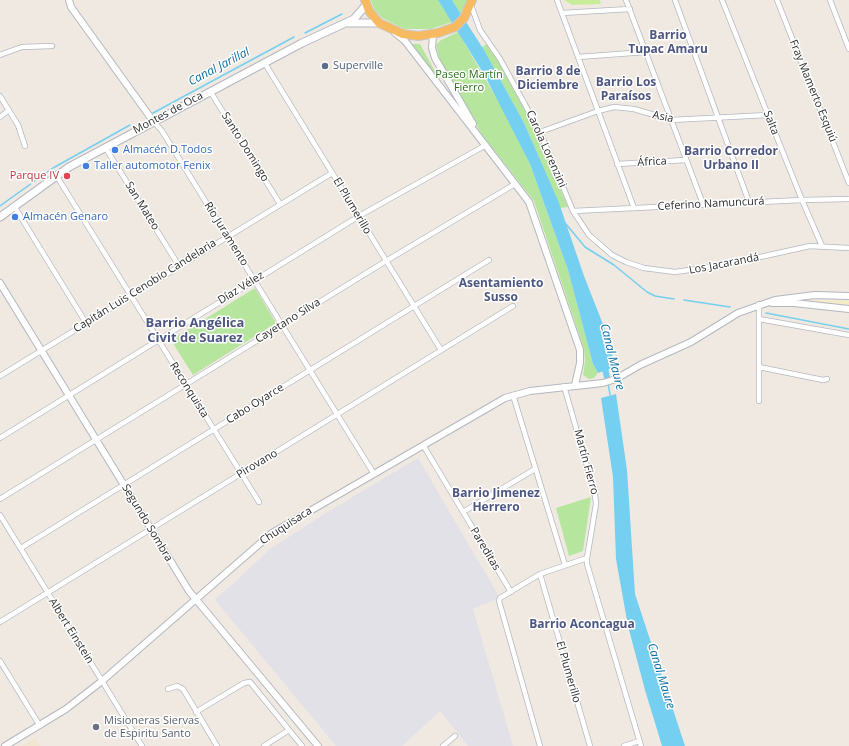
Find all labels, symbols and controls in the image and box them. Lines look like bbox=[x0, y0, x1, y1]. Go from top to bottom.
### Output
district label: Barrio Tupac Amaru bbox=[628, 29, 708, 57]
street label: Fray Mamerto Esquiú bbox=[786, 38, 840, 144]
water label: Canal Jarillal bbox=[186, 45, 252, 89]
place label: Superville bbox=[333, 59, 383, 73]
marker: Superville bbox=[320, 61, 330, 71]
district label: Barrio 8 de Diciembre bbox=[515, 65, 581, 93]
park label: Paseo Martín Fierro bbox=[435, 68, 503, 94]
district label: Barrio Los Paraísos bbox=[596, 76, 656, 104]
street label: Montes de Oca bbox=[131, 89, 205, 137]
street label: Carola Lorenzini bbox=[523, 108, 569, 190]
street label: Asia bbox=[651, 109, 675, 125]
street label: Salta bbox=[760, 109, 782, 137]
street label: Santo Domingo bbox=[218, 110, 272, 184]
place label: Almacén D.Todos bbox=[123, 143, 212, 157]
marker: Almacén D.Todos bbox=[110, 145, 120, 155]
district label: Barrio Corredor Urbano II bbox=[684, 145, 778, 173]
street label: África bbox=[637, 155, 667, 169]
place label: Taller automotor Fenix bbox=[94, 159, 210, 173]
marker: Taller automotor Fenix bbox=[81, 161, 91, 171]
place label: Parque IV bbox=[10, 169, 59, 183]
marker: Parque IV bbox=[62, 171, 72, 181]
street label: El Plumerillo bbox=[330, 175, 374, 237]
street label: San Mateo bbox=[122, 179, 162, 233]
street label: Ceferino Namuncurá bbox=[657, 195, 765, 213]
street label: Río Juramento bbox=[201, 200, 251, 268]
place label: Almacén Genaro bbox=[23, 210, 108, 224]
marker: Almacén Genaro bbox=[10, 212, 20, 222]
street label: Capitán Luis Cenobio Candelaria bbox=[71, 236, 219, 336]
street label: Los Jacarandá bbox=[688, 251, 760, 277]
street label: Díaz Vélez bbox=[216, 269, 266, 307]
district label: Asentamiento Susso bbox=[459, 277, 543, 305]
street label: Cayetano Silva bbox=[253, 296, 323, 346]
district label: Barrio Angélica Civit de Suarez bbox=[146, 315, 244, 346]
water label: Canal Maure bbox=[597, 322, 627, 392]
street label: Reconquista bbox=[167, 360, 211, 420]
street label: Cabo Oyarce bbox=[224, 381, 286, 427]
street label: Martín Fierro bbox=[571, 428, 601, 496]
street label: Pirovano bbox=[234, 447, 280, 481]
street label: Segundo Sombra bbox=[119, 482, 175, 564]
district label: Barrio Jimenez Herrero bbox=[452, 487, 540, 515]
street label: Chuquisaca bbox=[257, 504, 315, 548]
street label: Pareditas bbox=[467, 525, 503, 573]
street label: Albert Einstein bbox=[46, 596, 96, 666]
district label: Barrio Aconcagua bbox=[529, 618, 635, 632]
street label: El Plumerillo bbox=[553, 640, 583, 704]
water label: Canal Maure bbox=[644, 641, 678, 711]
place label: Misioneras Siervas de Espiritu Santo bbox=[104, 714, 199, 740]
marker: Misioneras Siervas de Espiritu Santo bbox=[91, 722, 101, 732]

